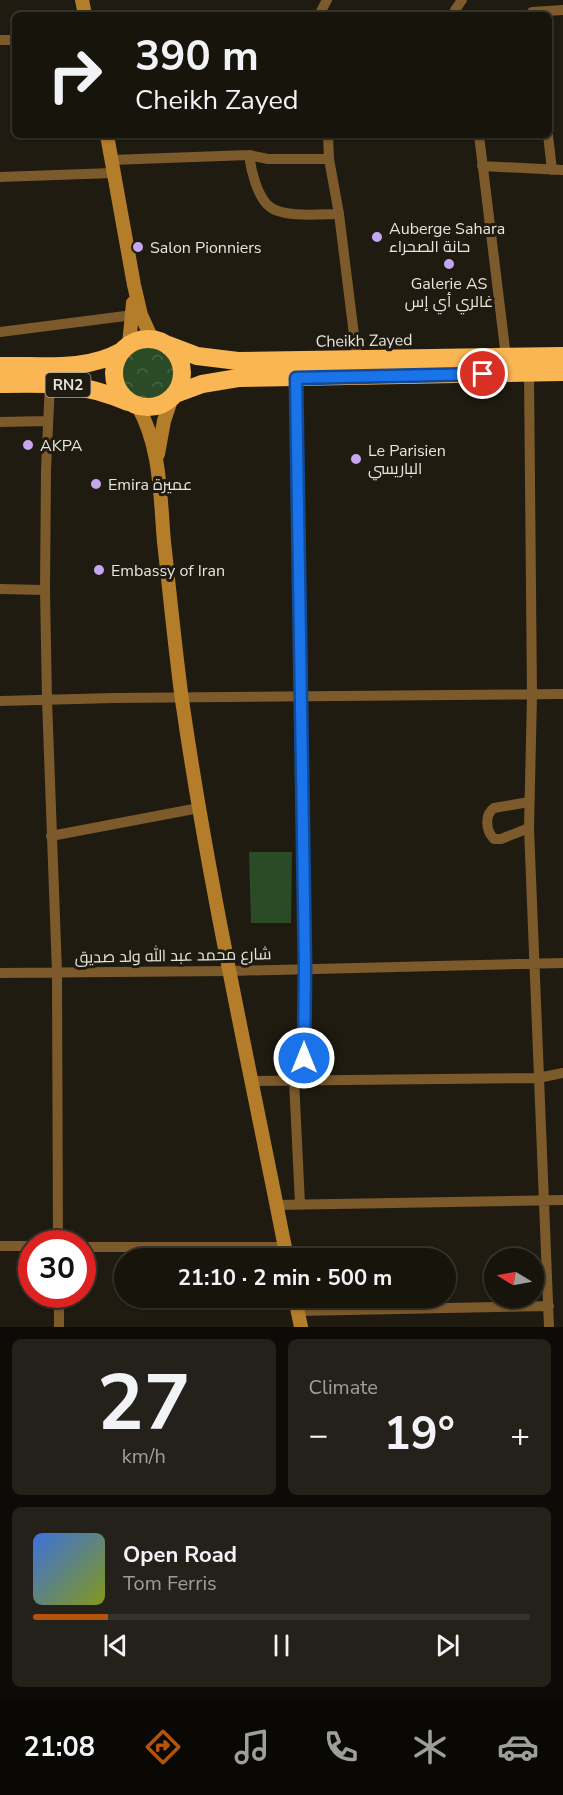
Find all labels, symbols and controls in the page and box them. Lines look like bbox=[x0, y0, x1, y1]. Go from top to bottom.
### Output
text: 390 m bbox=[135, 28, 259, 85]
icon: right bbox=[36, 36, 114, 114]
text: Cheikh Zayed bbox=[135, 82, 299, 119]
place label: Auberge Sahara حانة الصحراء bbox=[389, 218, 505, 258]
marker: Auberge Sahara حانة الصحراء bbox=[370, 230, 384, 244]
place label: Salon Pionniers bbox=[150, 237, 262, 259]
marker: Salon Pionniers bbox=[131, 240, 145, 254]
marker: Galerie AS غالري أي إس bbox=[442, 257, 456, 271]
place label: Galerie AS غالري أي إس bbox=[405, 273, 493, 315]
street label: Cheikh Zayed bbox=[315, 329, 413, 353]
pin bbox=[457, 348, 508, 399]
icon: arrive bbox=[466, 357, 499, 390]
road number: RN2 bbox=[46, 373, 90, 397]
place label: AKPA bbox=[40, 435, 83, 457]
marker: AKPA bbox=[21, 438, 35, 452]
place label: Le Parisien الباريسي bbox=[368, 440, 446, 481]
marker: Le Parisien الباريسي bbox=[349, 452, 363, 466]
place label: Emira عميرة bbox=[108, 474, 192, 496]
marker: Emira عميرة bbox=[89, 477, 103, 491]
place label: Embassy of Iran bbox=[111, 560, 225, 582]
marker: Embassy of Iran bbox=[92, 563, 106, 577]
street label: شارع محمد عبد الله ولد صديق bbox=[74, 943, 272, 969]
position arrow bbox=[272, 1026, 336, 1090]
speed limit sign: 30 bbox=[18, 1230, 96, 1308]
north arrow bbox=[484, 1248, 544, 1308]
map controls bbox=[484, 1248, 544, 1308]
text: 21:10 · 2 min · 500 m bbox=[178, 1263, 392, 1293]
text: 27 bbox=[97, 1350, 191, 1457]
text: Climate bbox=[309, 1374, 378, 1401]
text: 19° bbox=[384, 1404, 455, 1465]
text: − bbox=[309, 1413, 328, 1458]
text: + bbox=[510, 1413, 530, 1458]
text: km/h bbox=[122, 1443, 166, 1470]
text: Open Road bbox=[123, 1540, 237, 1570]
text: Tom Ferris bbox=[123, 1570, 217, 1597]
icon: previous bbox=[99, 1629, 132, 1662]
icon: pause bbox=[265, 1629, 298, 1662]
icon: next bbox=[431, 1629, 464, 1662]
icon: directions bbox=[142, 1726, 184, 1768]
icon: music bbox=[231, 1726, 273, 1768]
icon: phone bbox=[320, 1726, 362, 1768]
icon: climate bbox=[409, 1726, 451, 1768]
icon: car bbox=[497, 1726, 539, 1768]
text: 21:08 bbox=[23, 1729, 95, 1766]

